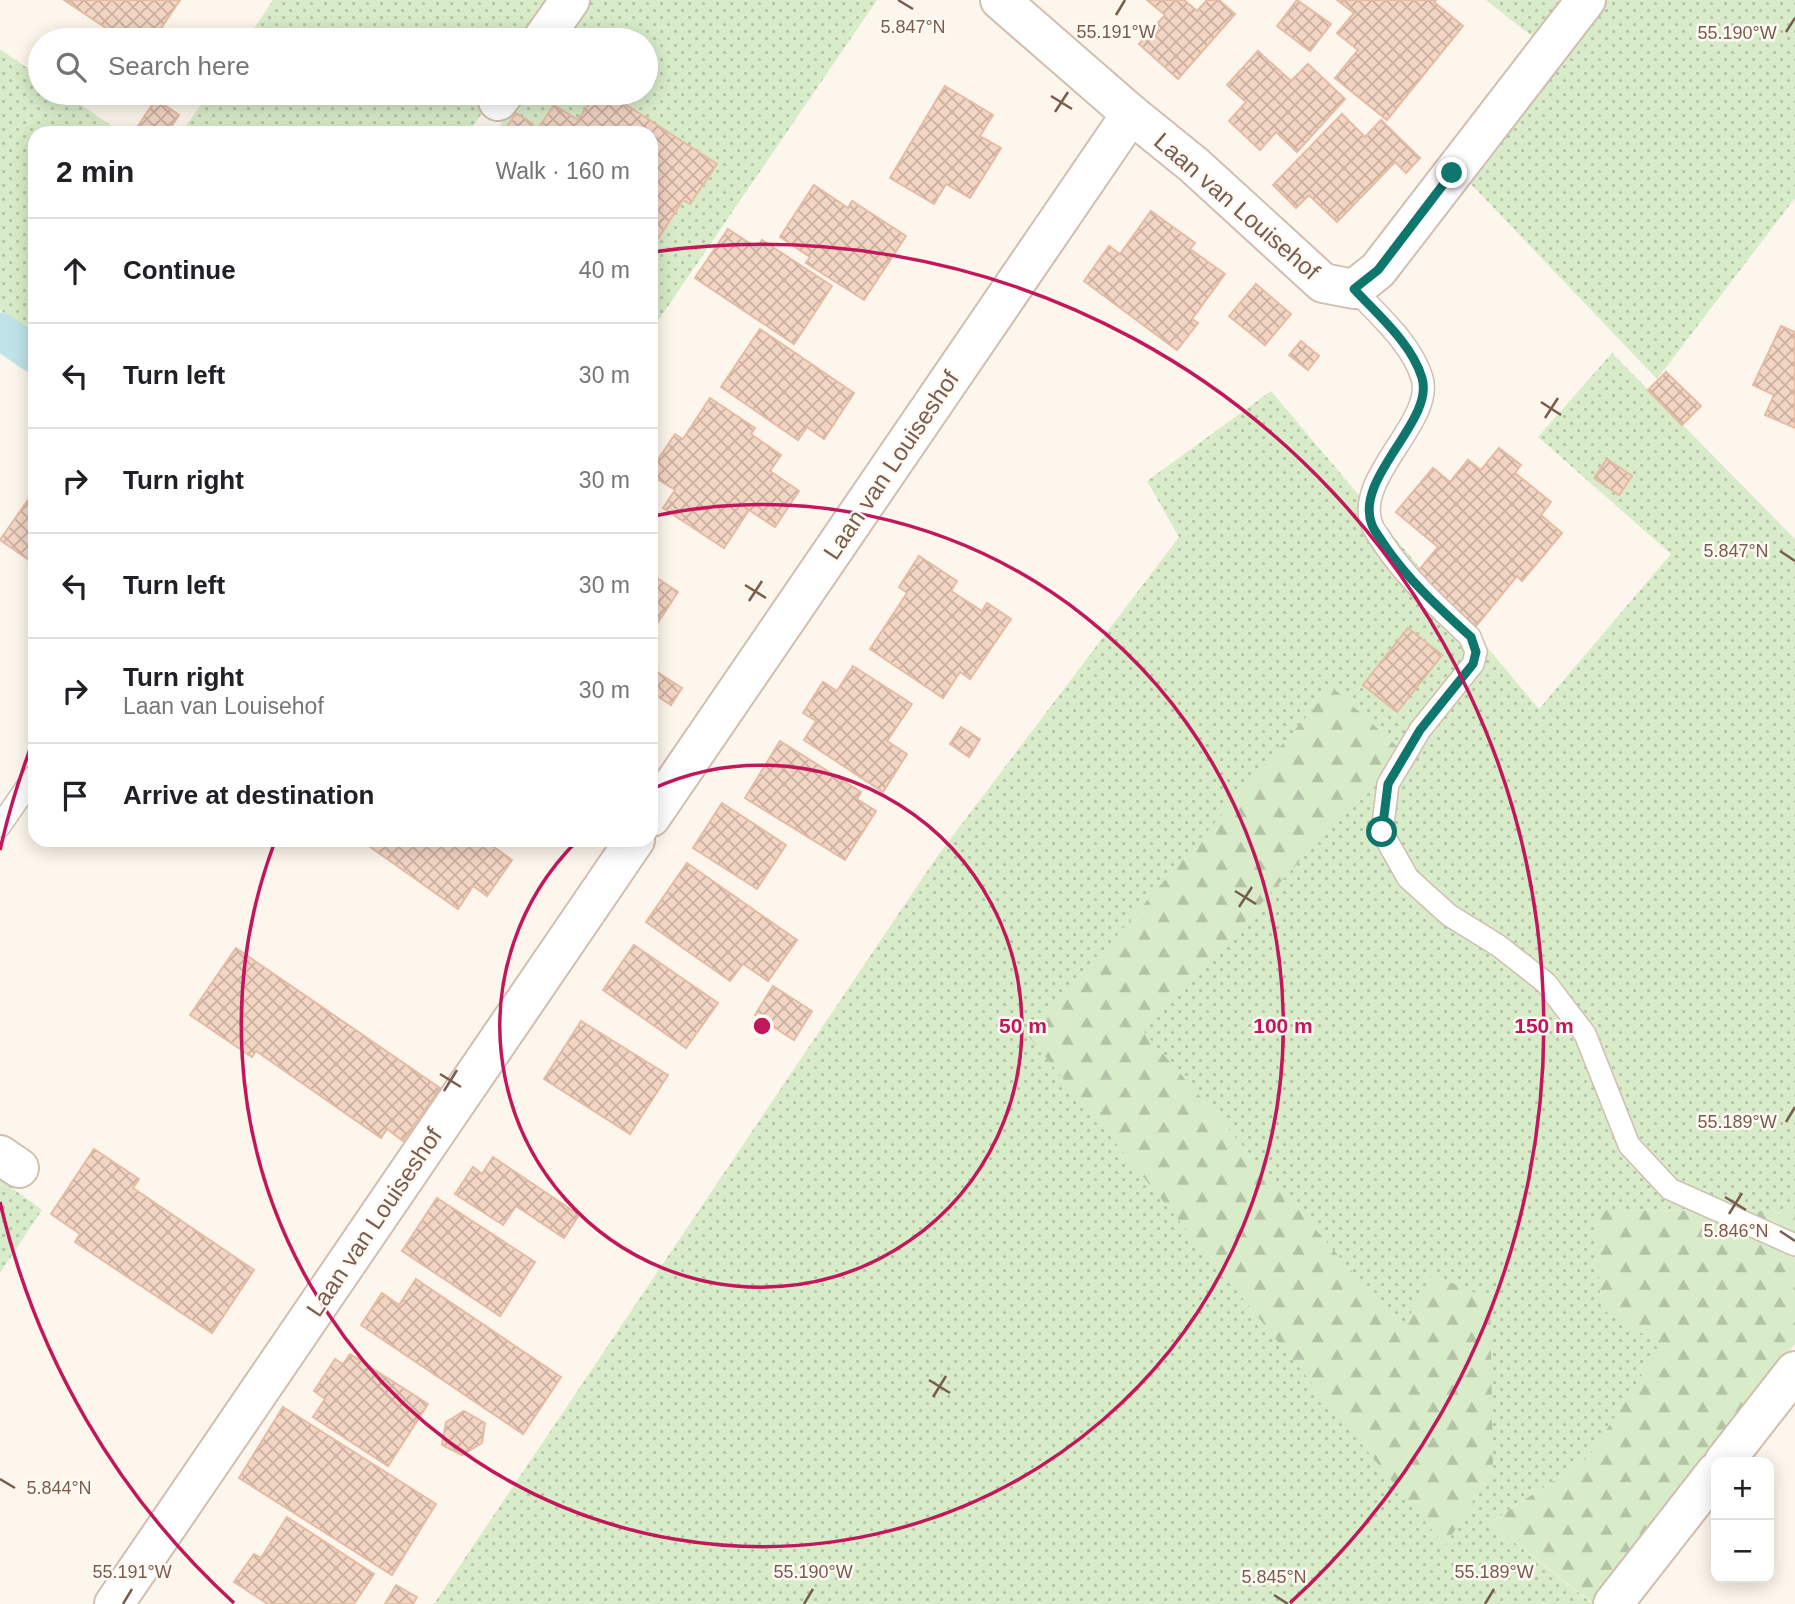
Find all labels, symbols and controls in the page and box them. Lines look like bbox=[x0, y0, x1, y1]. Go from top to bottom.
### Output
text: 5.847°N bbox=[880, 17, 946, 37]
text: 55.191°W bbox=[1076, 22, 1156, 42]
text: 55.190°W bbox=[1697, 23, 1777, 43]
search box bbox=[28, 28, 658, 105]
icon: search bbox=[52, 48, 90, 86]
text: Search here bbox=[108, 51, 250, 81]
street label: Laan van Louisehof bbox=[1149, 127, 1325, 285]
text: 2 min bbox=[56, 155, 134, 188]
route end bbox=[1436, 157, 1467, 188]
text: Walk · 160 m bbox=[495, 158, 630, 184]
icon: ahead bbox=[56, 252, 94, 290]
text: Continue bbox=[123, 255, 236, 285]
text: 40 m bbox=[579, 257, 630, 283]
icon: left bbox=[56, 357, 94, 395]
text: Turn left bbox=[123, 360, 225, 390]
text: 30 m bbox=[579, 362, 630, 388]
street label: Laan van Louiseshof bbox=[818, 365, 964, 564]
icon: right bbox=[56, 462, 94, 500]
text: Turn right bbox=[123, 465, 244, 495]
text: 30 m bbox=[579, 467, 630, 493]
text: 5.847°N bbox=[1703, 541, 1769, 561]
icon: left bbox=[56, 567, 94, 605]
text: Turn left bbox=[123, 570, 225, 600]
text: 30 m bbox=[579, 572, 630, 598]
text: Turn right bbox=[123, 662, 244, 692]
icon: right bbox=[56, 672, 94, 710]
text: 30 m bbox=[579, 677, 630, 703]
text: Laan van Louisehof bbox=[123, 693, 324, 719]
icon: arrive bbox=[56, 777, 94, 815]
text: Arrive at destination bbox=[123, 780, 374, 810]
route start bbox=[1366, 816, 1397, 847]
centre of rings bbox=[750, 1014, 774, 1038]
text: 50 m bbox=[999, 1014, 1047, 1037]
text: 100 m bbox=[1253, 1014, 1313, 1037]
text: 150 m bbox=[1514, 1014, 1574, 1037]
text: 55.189°W bbox=[1697, 1112, 1777, 1132]
street label: Laan van Louiseshof bbox=[301, 1122, 447, 1321]
text: 5.846°N bbox=[1703, 1221, 1769, 1241]
map controls bbox=[1711, 1457, 1774, 1583]
button: + bbox=[1711, 1457, 1774, 1520]
text: 5.844°N bbox=[26, 1478, 92, 1498]
button: − bbox=[1711, 1520, 1774, 1583]
text: 55.191°W bbox=[92, 1562, 172, 1582]
text: 55.190°W bbox=[773, 1562, 853, 1582]
text: 55.189°W bbox=[1454, 1562, 1534, 1582]
text: 5.845°N bbox=[1241, 1567, 1307, 1587]

